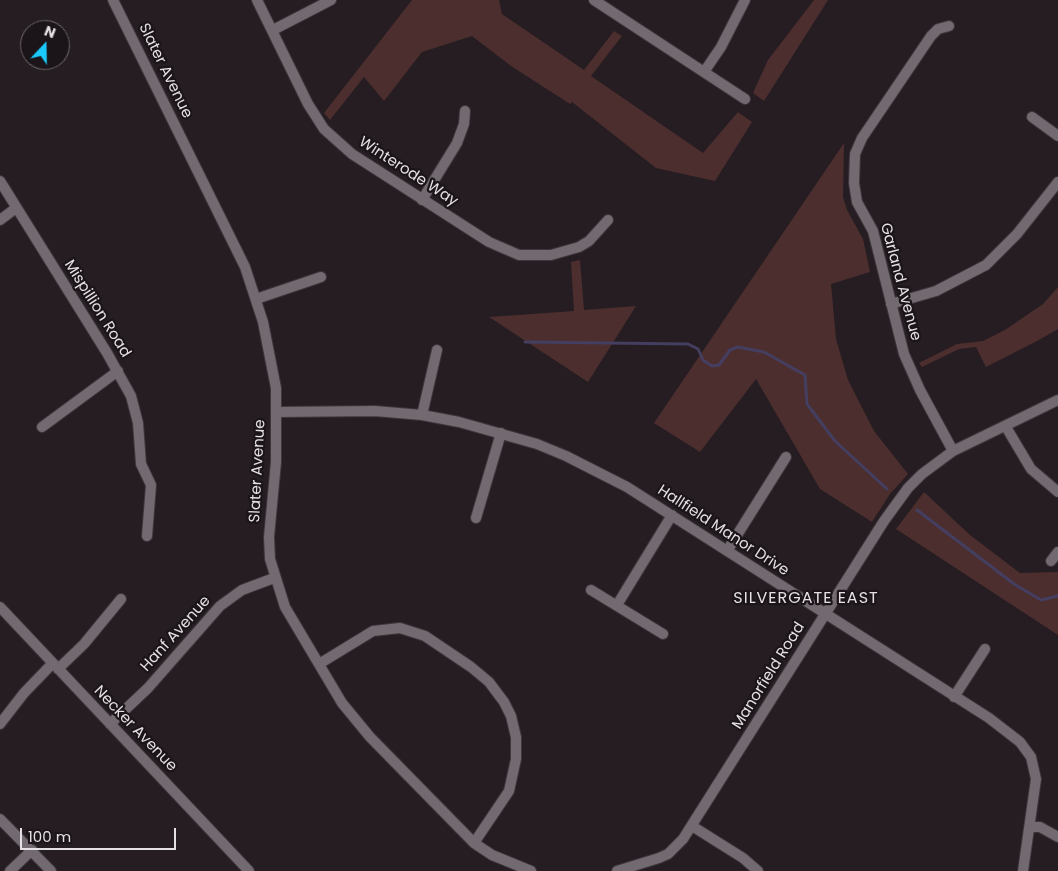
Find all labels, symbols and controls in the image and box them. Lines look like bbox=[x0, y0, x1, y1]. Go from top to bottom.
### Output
north arrow bbox=[20, 20, 70, 70]
text: N bbox=[42, 21, 59, 43]
street label: Slater Avenue bbox=[134, 21, 196, 121]
street label: Winterode Way bbox=[355, 133, 461, 211]
street label: Garland Avenue bbox=[876, 221, 924, 343]
street label: Mispillion Road bbox=[60, 257, 134, 361]
street label: Slater Avenue bbox=[246, 419, 270, 523]
street label: Hallfield Manor Drive bbox=[654, 482, 792, 580]
district label: SILVERGATE EAST bbox=[731, 589, 881, 609]
street label: Hanf Avenue bbox=[137, 593, 215, 675]
street label: Manorfield Road bbox=[729, 619, 809, 733]
street label: Necker Avenue bbox=[90, 683, 180, 775]
scale bar bbox=[22, 818, 179, 850]
text: 100 m bbox=[28, 826, 71, 847]

